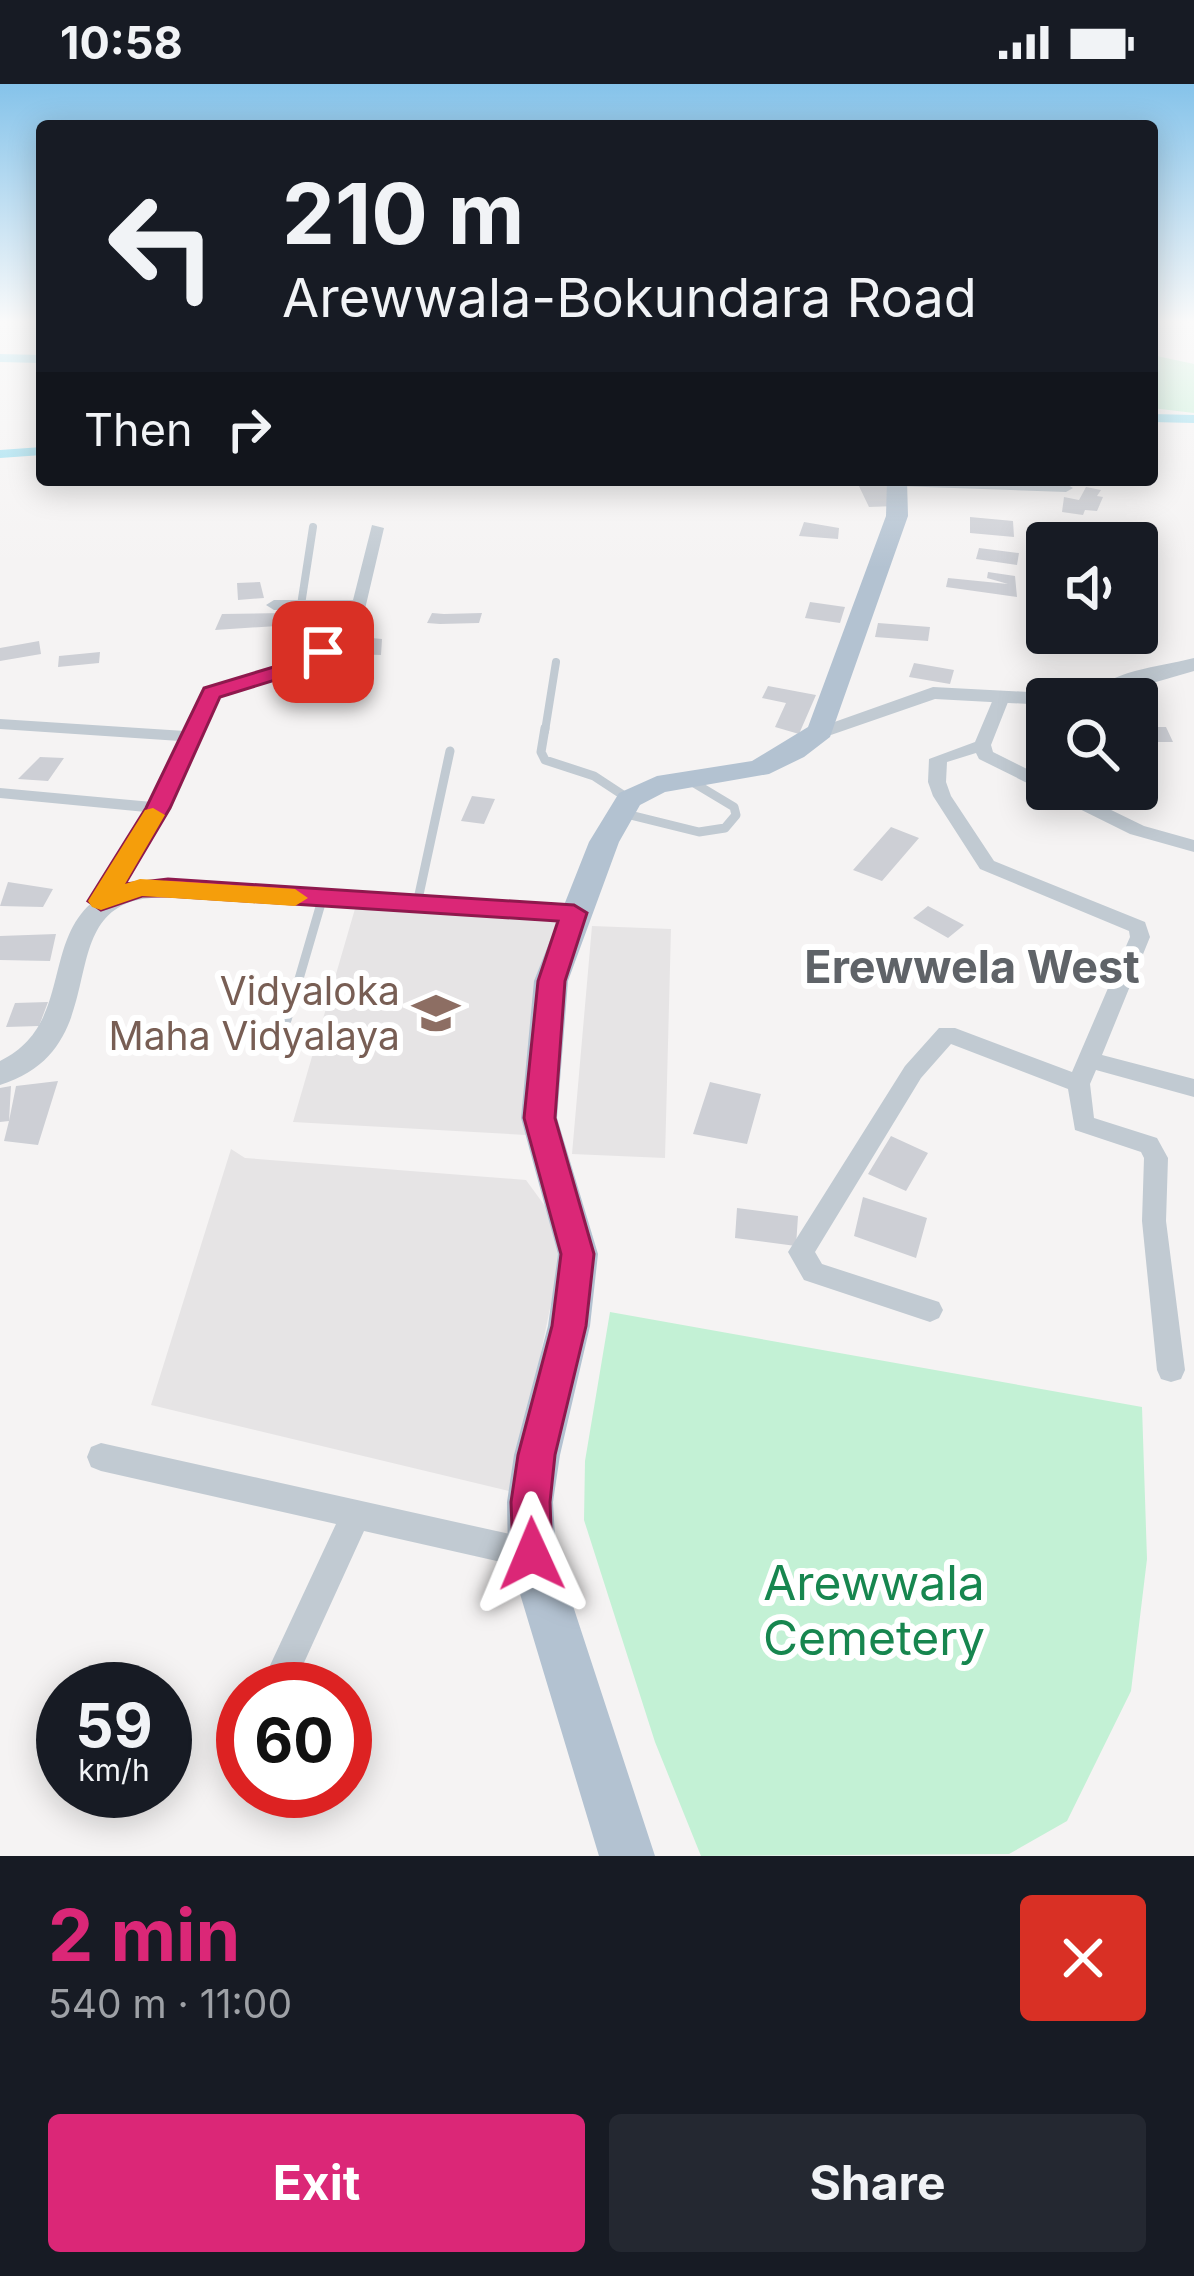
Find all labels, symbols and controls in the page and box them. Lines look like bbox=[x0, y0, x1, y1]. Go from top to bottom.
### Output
text: 10:58 bbox=[60, 15, 183, 70]
text: 210 m bbox=[282, 163, 524, 264]
icon: left bbox=[84, 168, 240, 324]
text: Arewwala-Bokundara Road bbox=[282, 265, 977, 330]
icon: right bbox=[216, 396, 282, 462]
text: Then bbox=[84, 402, 192, 457]
map controls bbox=[1026, 522, 1158, 810]
button: sound bbox=[1026, 522, 1158, 654]
pin bbox=[272, 601, 374, 703]
icon: arrive bbox=[290, 619, 356, 685]
button: search bbox=[1026, 678, 1158, 810]
district label: Erewwela West bbox=[804, 939, 1140, 994]
place label: Vidyaloka Maha Vidyalaya bbox=[108, 967, 400, 1059]
school or university icon: Vidyaloka Maha Vidyalaya bbox=[411, 988, 461, 1038]
position arrow bbox=[469, 1491, 595, 1617]
park label: Arewwala Cemetery bbox=[763, 1553, 985, 1667]
speed limit sign: 60 bbox=[216, 1662, 372, 1818]
text: 59 bbox=[75, 1689, 153, 1761]
text: km/h bbox=[78, 1752, 150, 1788]
text: 2 min bbox=[48, 1891, 240, 1978]
button: close bbox=[1020, 1895, 1146, 2021]
text: 540 m · 11:00 bbox=[48, 1980, 292, 2027]
button: Exit bbox=[48, 2114, 585, 2252]
button: Share bbox=[609, 2114, 1146, 2252]

